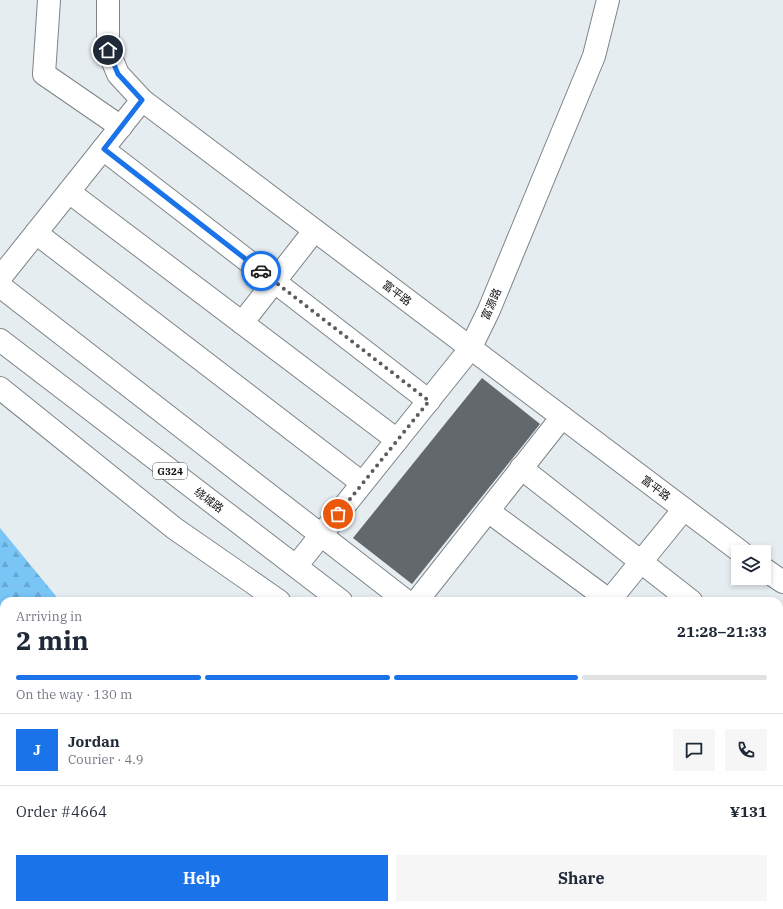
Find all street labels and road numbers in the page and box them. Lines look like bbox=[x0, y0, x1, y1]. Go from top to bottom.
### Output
street label: 富平路 bbox=[380, 277, 414, 309]
street label: 富源路 bbox=[478, 286, 504, 322]
road number: G324 bbox=[153, 463, 187, 479]
street label: 富平路 bbox=[639, 472, 673, 504]
street label: 绕城路 bbox=[192, 484, 226, 516]

